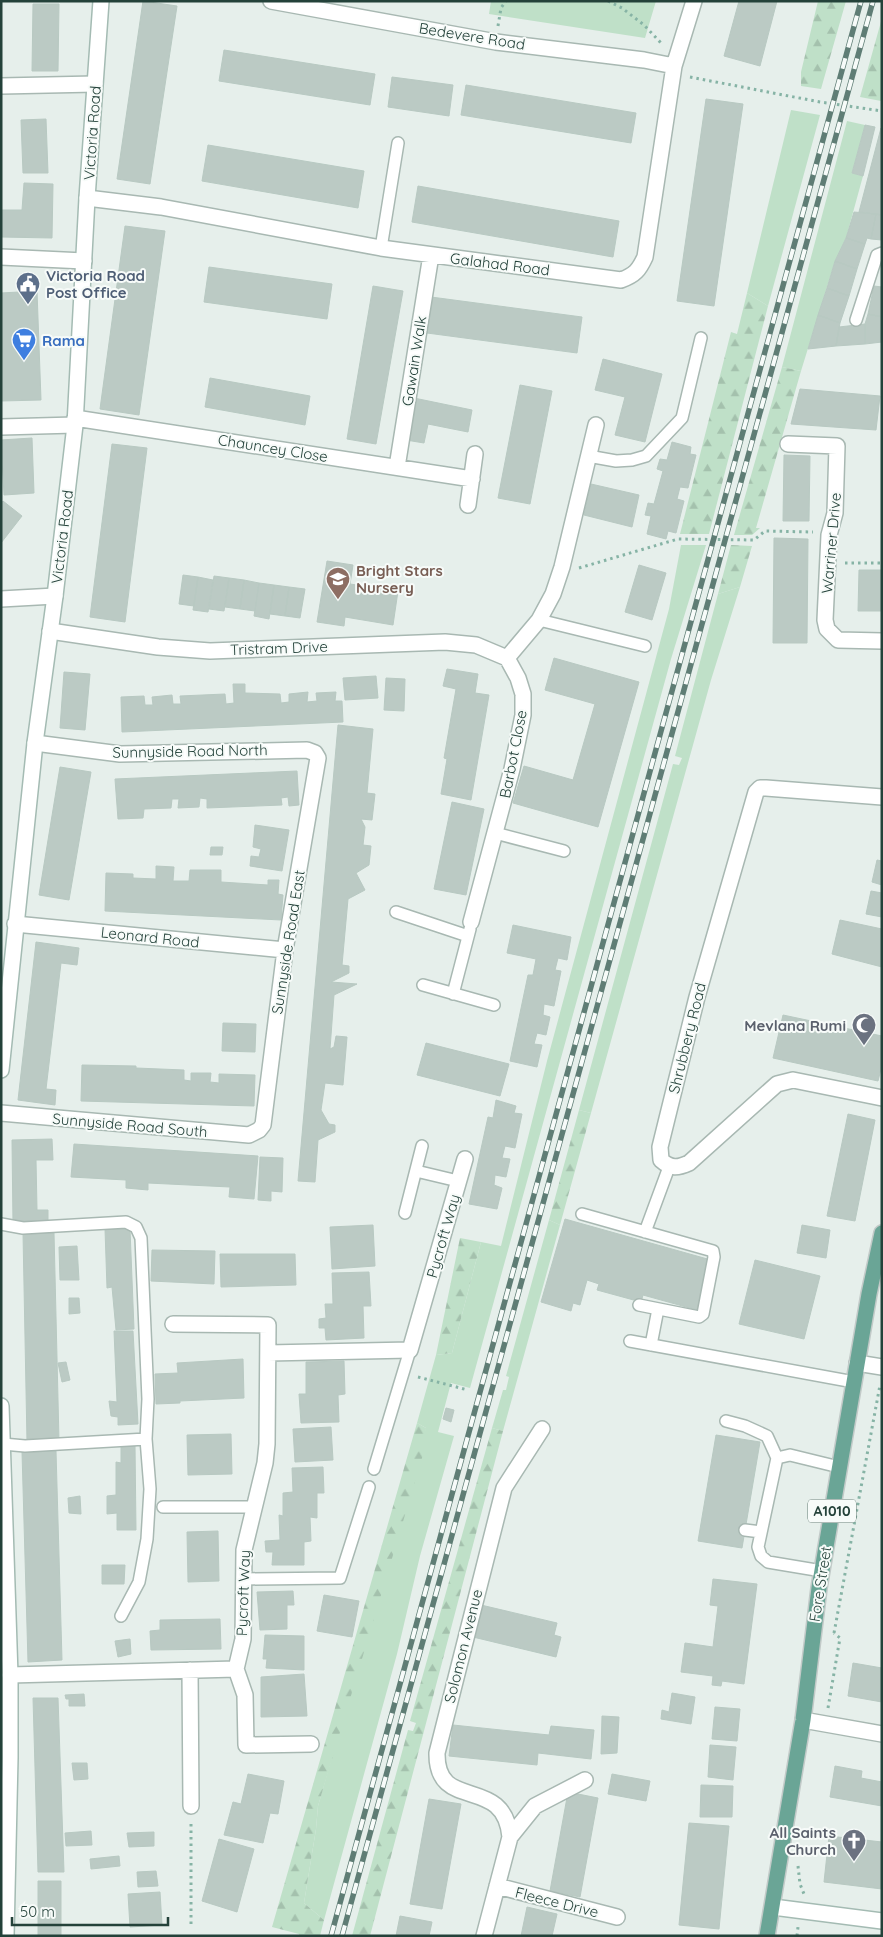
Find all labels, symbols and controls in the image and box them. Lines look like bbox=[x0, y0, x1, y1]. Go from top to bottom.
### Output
street label: Bedevere Road bbox=[418, 18, 526, 54]
street label: Victoria Road bbox=[79, 85, 105, 181]
street label: Galahad Road bbox=[449, 248, 551, 280]
place label: Victoria Road Post Office bbox=[46, 266, 145, 302]
public building icon: Victoria Road Post Office bbox=[15, 271, 41, 305]
street label: Gawain Walk bbox=[398, 315, 430, 407]
supermarket icon: Rama bbox=[11, 327, 37, 361]
place label: Rama bbox=[42, 331, 85, 350]
street label: Chauncey Close bbox=[217, 430, 329, 466]
street label: Victoria Road bbox=[47, 489, 77, 585]
street label: Warriner Drive bbox=[817, 492, 845, 594]
place label: Bright Stars Nursery bbox=[356, 561, 443, 597]
school or university icon: Bright Stars Nursery bbox=[325, 566, 351, 600]
street label: Tristram Drive bbox=[230, 637, 328, 659]
street label: Barbot Close bbox=[495, 708, 531, 800]
street label: Sunnyside Road North bbox=[112, 740, 268, 762]
street label: Sunnyside Road East bbox=[267, 869, 309, 1015]
street label: Leonard Road bbox=[100, 922, 200, 952]
street label: Shrubbery Road bbox=[664, 981, 710, 1095]
mosque icon: Mevlana Rumi bbox=[851, 1012, 877, 1046]
place label: Mevlana Rumi bbox=[744, 1016, 846, 1035]
street label: Sunnyside Road South bbox=[52, 1109, 208, 1141]
street label: Pycroft Way bbox=[422, 1192, 464, 1280]
road number: A1010 bbox=[808, 1500, 856, 1522]
street label: Fore Street bbox=[805, 1545, 835, 1623]
street label: Pycroft Way bbox=[232, 1549, 254, 1637]
street label: Solomon Avenue bbox=[440, 1587, 486, 1705]
place label: All Saints Church bbox=[770, 1823, 836, 1859]
church icon: All Saints Church bbox=[841, 1828, 867, 1862]
street label: Fleece Drive bbox=[513, 1882, 601, 1922]
scale bar bbox=[12, 1894, 169, 1926]
text: 50 m bbox=[20, 1902, 55, 1921]

